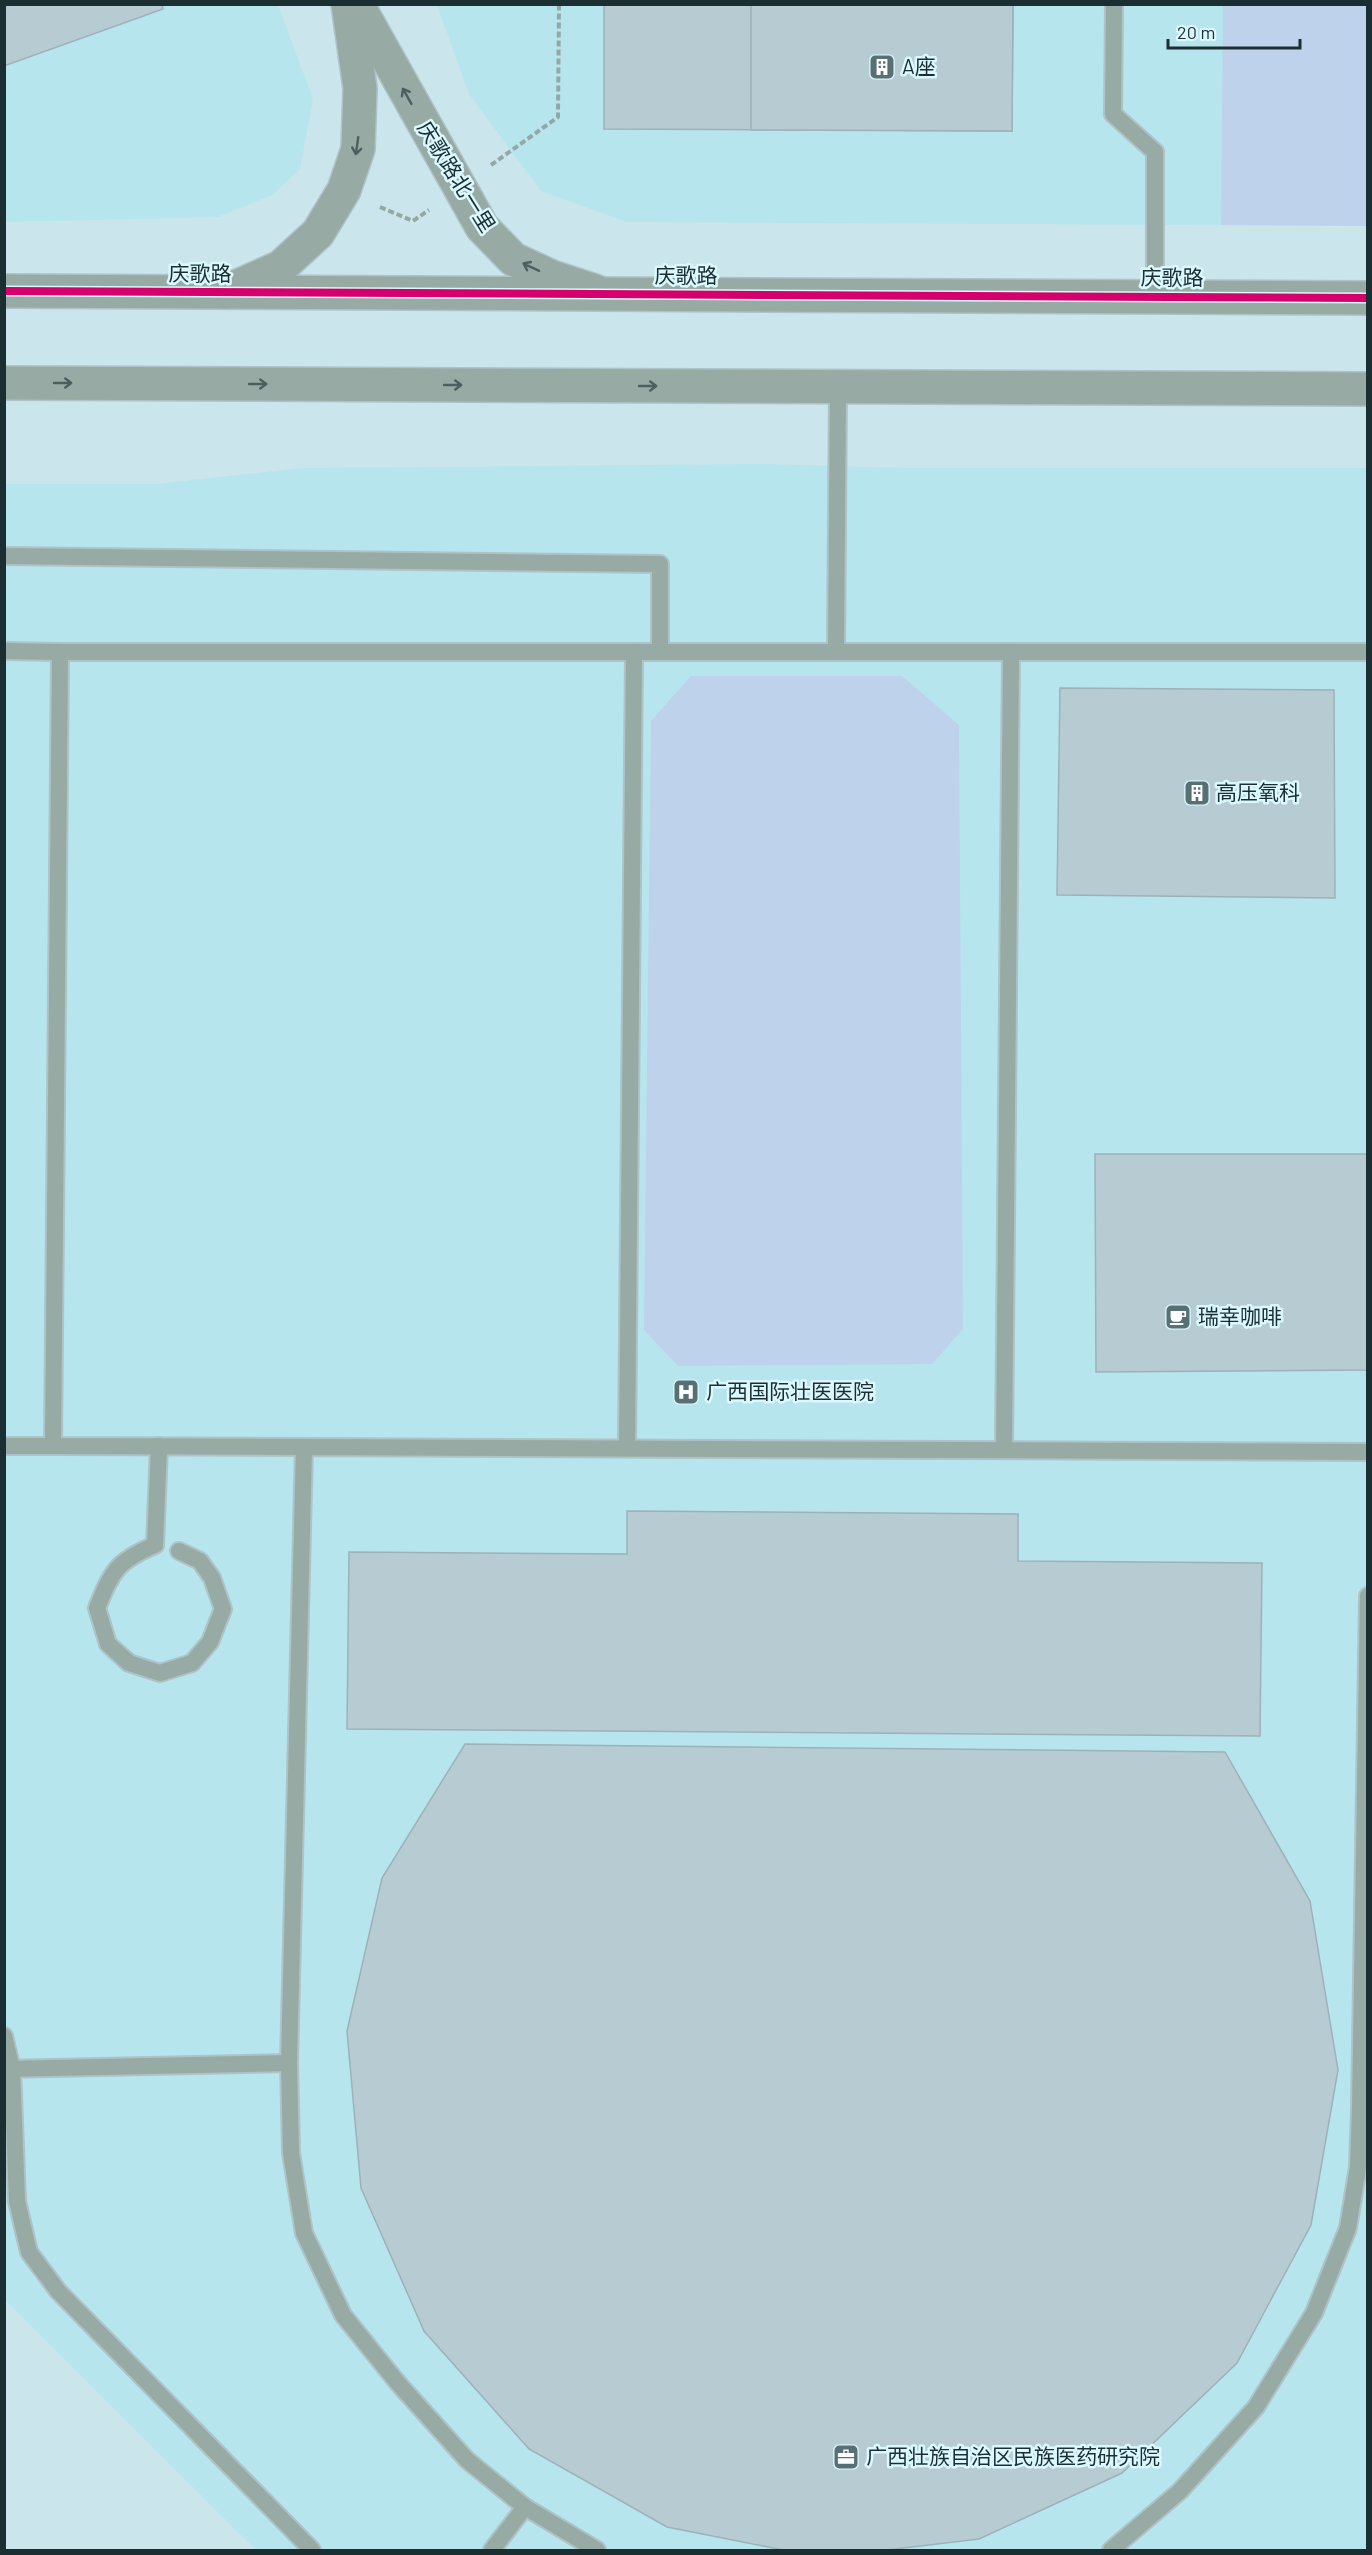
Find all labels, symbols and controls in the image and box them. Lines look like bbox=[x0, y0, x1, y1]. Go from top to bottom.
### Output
scale bar bbox=[1168, 12, 1300, 50]
text: 20 m bbox=[1177, 21, 1215, 43]
building icon: A座 bbox=[867, 52, 897, 82]
place label: A座 bbox=[902, 53, 936, 78]
one-way arrow bbox=[401, 87, 412, 105]
street label: 庆歌路北一里 bbox=[413, 116, 501, 236]
one-way arrow bbox=[352, 136, 363, 155]
street label: 庆歌路 bbox=[169, 260, 232, 285]
one-way arrow bbox=[523, 261, 541, 273]
street label: 庆歌路 bbox=[655, 262, 718, 287]
street label: 庆歌路 bbox=[1141, 264, 1204, 289]
one-way arrow bbox=[52, 377, 72, 389]
one-way arrow bbox=[247, 378, 267, 390]
one-way arrow bbox=[442, 379, 462, 391]
one-way arrow bbox=[637, 380, 657, 392]
building icon: 高压氧科 bbox=[1182, 778, 1212, 808]
place label: 高压氧科 bbox=[1216, 779, 1300, 804]
cafe icon: 瑞幸咖啡 bbox=[1163, 1302, 1193, 1332]
place label: 瑞幸咖啡 bbox=[1198, 1303, 1282, 1328]
hospital icon: 广西国际壮医医院 bbox=[671, 1377, 701, 1407]
place label: 广西国际壮医医院 bbox=[706, 1378, 874, 1403]
office icon: 广西壮族自治区民族医药研究院 bbox=[831, 2442, 861, 2472]
place label: 广西壮族自治区民族医药研究院 bbox=[866, 2443, 1160, 2468]

